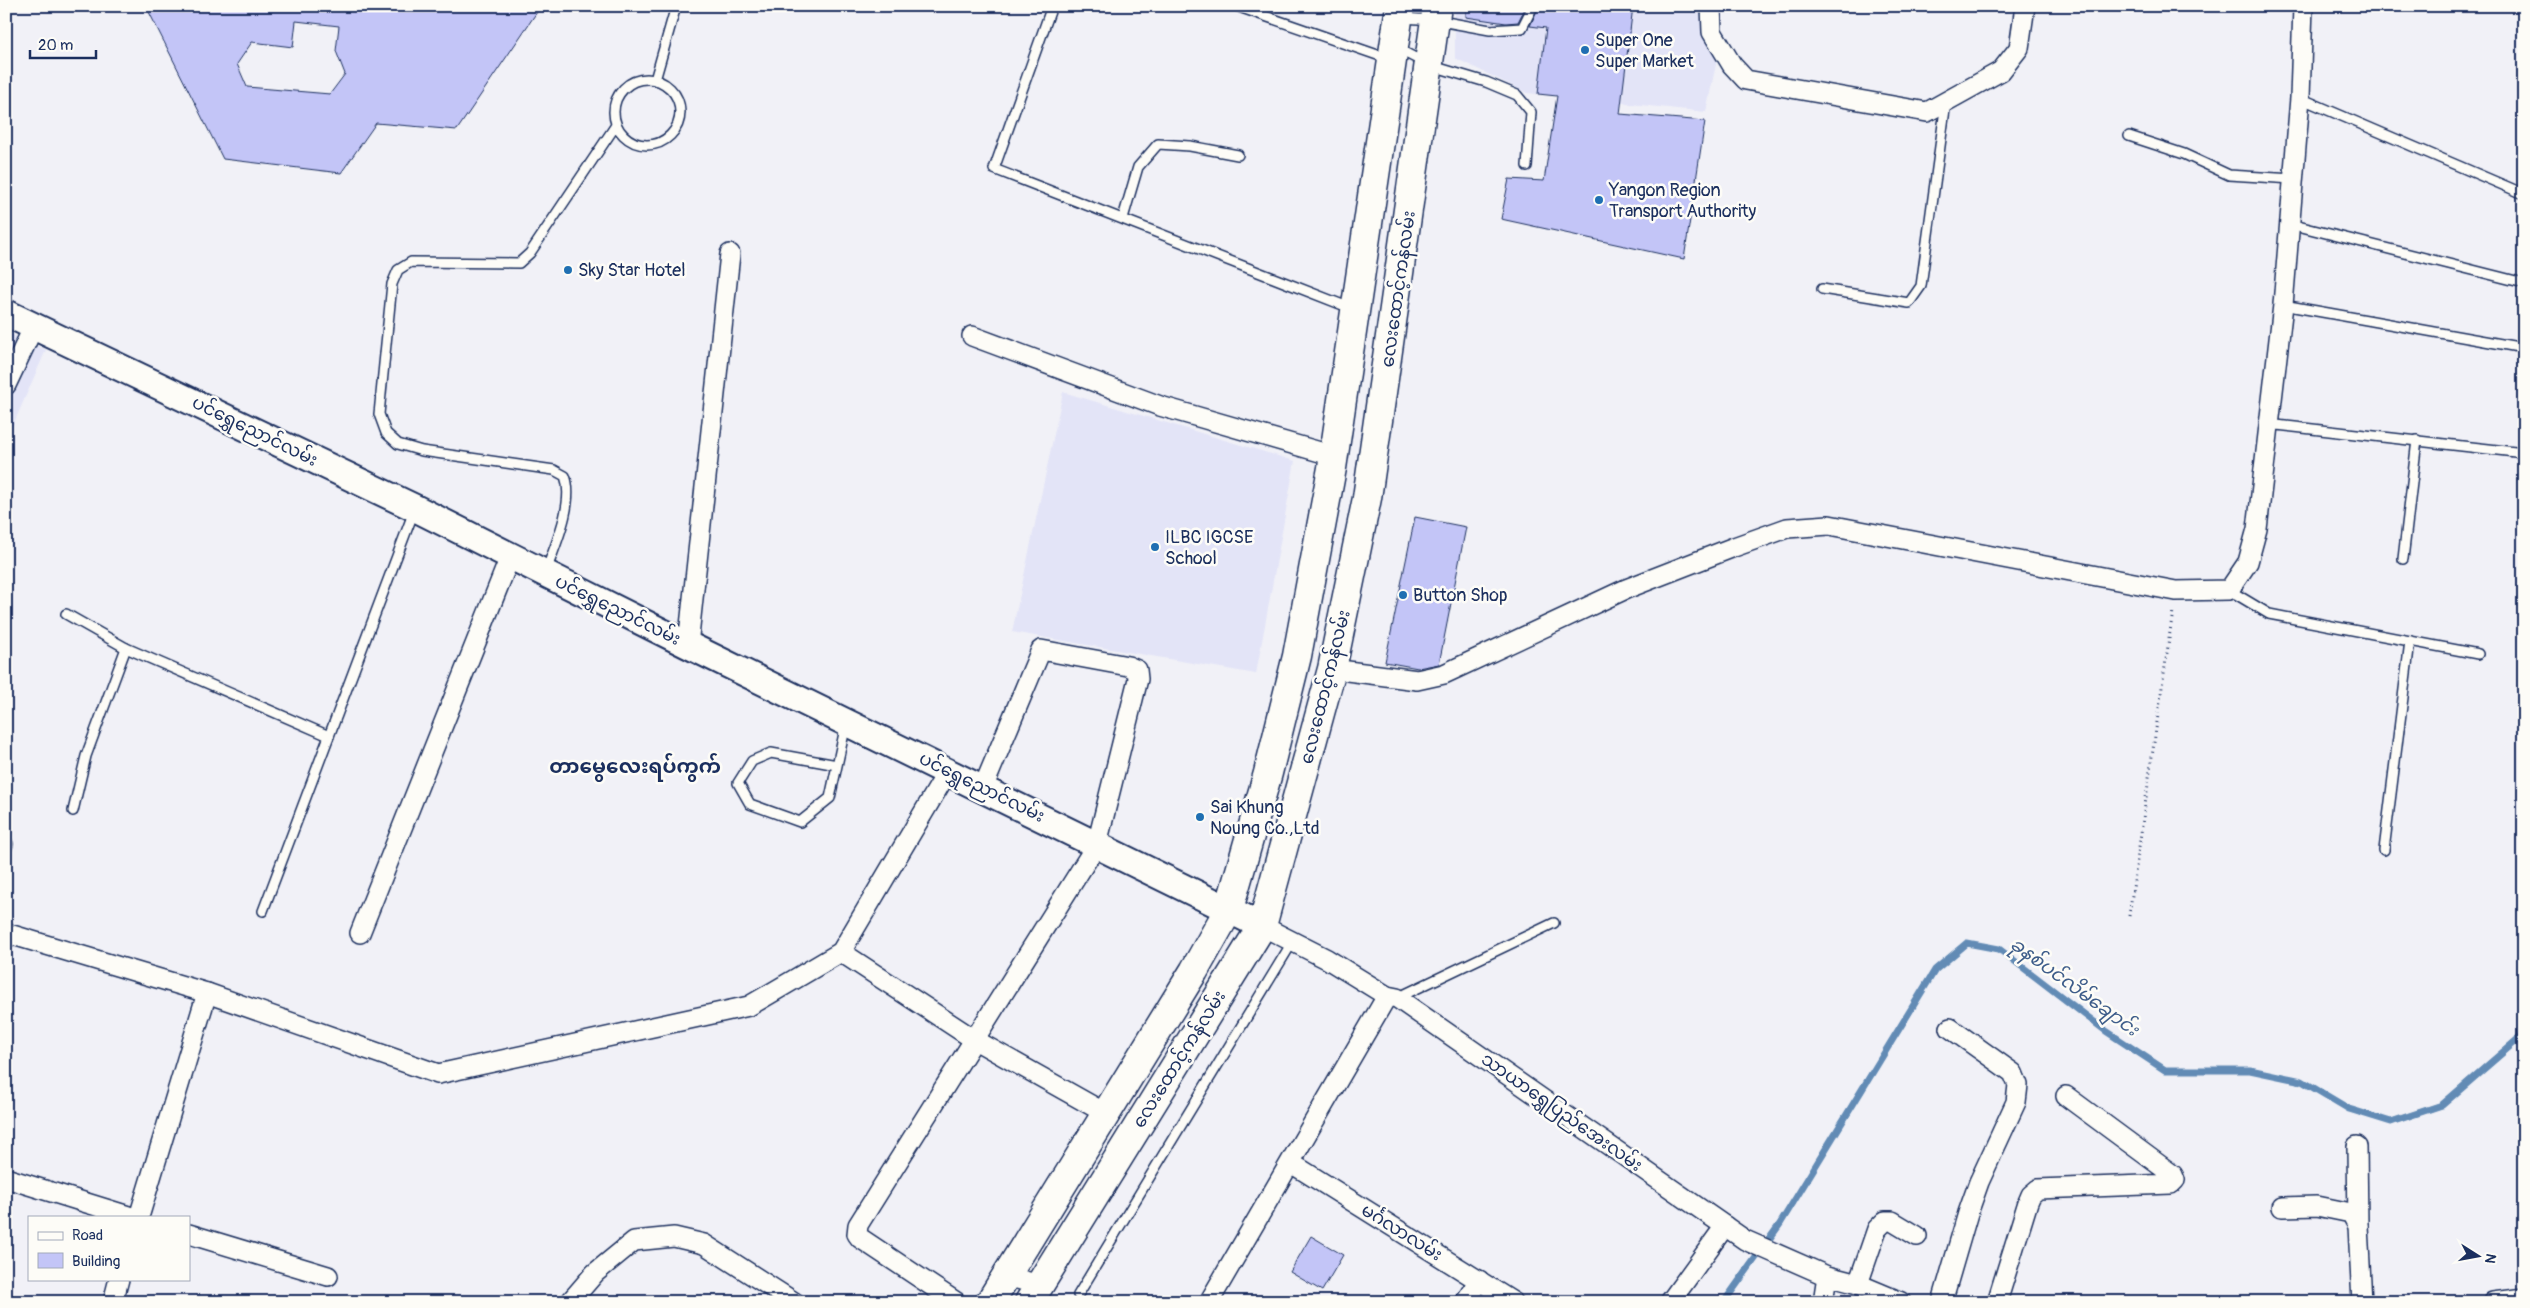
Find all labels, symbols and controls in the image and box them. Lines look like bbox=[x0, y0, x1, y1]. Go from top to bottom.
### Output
scale bar bbox=[30, 28, 96, 60]
place label: Super One Super Market bbox=[1595, 29, 1694, 73]
text: 20 m bbox=[38, 36, 73, 55]
marker: Super One Super Market bbox=[1579, 44, 1591, 56]
place label: Yangon Region Transport Authority bbox=[1608, 179, 1757, 223]
marker: Yangon Region Transport Authority bbox=[1593, 194, 1605, 206]
street label: လေးထောင့်ကန်လမ်း bbox=[1374, 209, 1424, 369]
place label: Sky Star Hotel bbox=[578, 259, 686, 282]
marker: Sky Star Hotel bbox=[562, 264, 574, 276]
street label: ပင်ရွှေညောင်လမ်း bbox=[187, 389, 322, 475]
place label: ILBC IGCSE School bbox=[1165, 526, 1253, 570]
marker: ILBC IGCSE School bbox=[1149, 541, 1161, 553]
street label: ပင်ရွှေညောင်လမ်း bbox=[550, 568, 685, 654]
place label: Button Shop bbox=[1413, 584, 1508, 607]
marker: Button Shop bbox=[1397, 589, 1409, 601]
street label: လေးထောင့်ကန်လမ်း bbox=[1293, 607, 1359, 767]
street label: ပင်ရွှေညောင်လမ်း bbox=[914, 745, 1049, 831]
district label: တာမွေလေးရပ်ကွက် bbox=[549, 753, 721, 782]
place label: Sai Khung Noung Co.,Ltd bbox=[1210, 796, 1320, 840]
marker: Sai Khung Noung Co.,Ltd bbox=[1194, 811, 1206, 823]
water label: ခုနစ်ပင်လိမ်ချောင်း bbox=[2004, 931, 2146, 1045]
street label: လေးထောင့်ကန်လမ်း bbox=[1126, 985, 1234, 1134]
street label: သာယာရွှေပြည်အေးလမ်း bbox=[1475, 1046, 1648, 1179]
street label: မင်္ဂလာလမ်း bbox=[1357, 1197, 1448, 1266]
legend bbox=[28, 1216, 190, 1280]
text: Road bbox=[72, 1226, 103, 1245]
north arrow bbox=[2452, 1230, 2502, 1280]
text: Building bbox=[72, 1252, 120, 1271]
text: N bbox=[2481, 1252, 2500, 1265]

